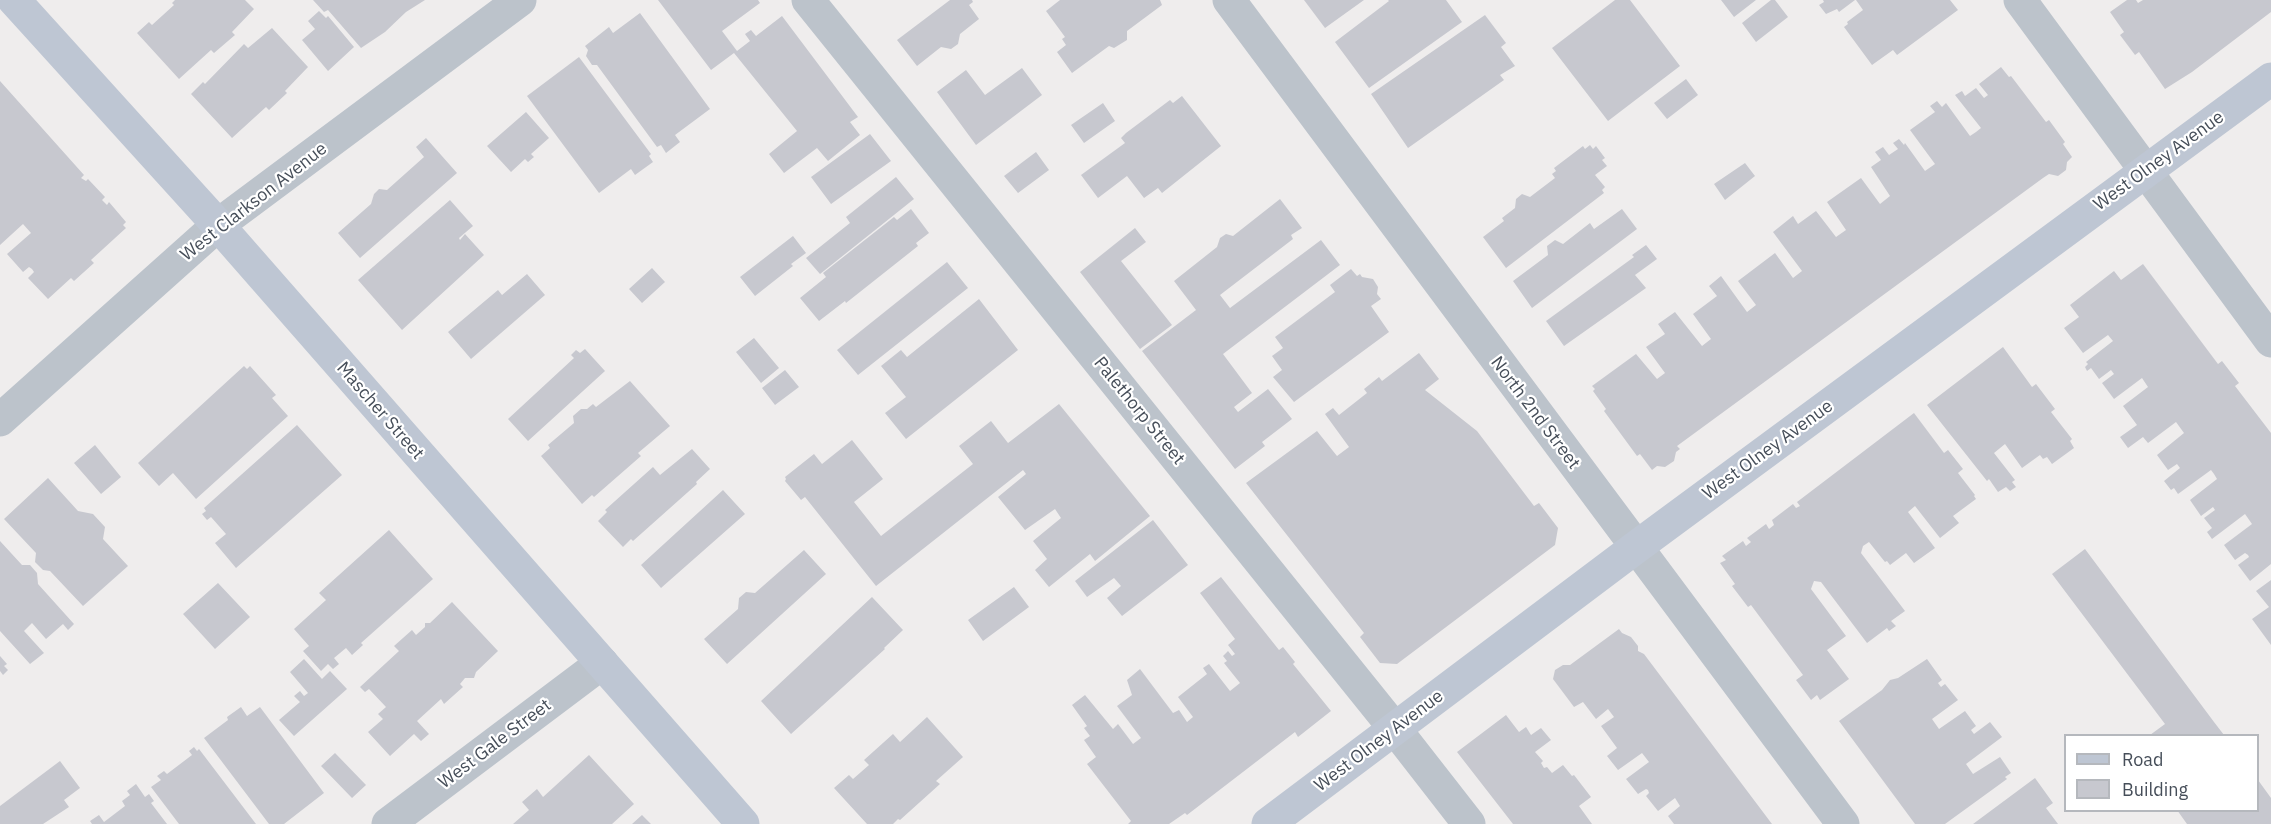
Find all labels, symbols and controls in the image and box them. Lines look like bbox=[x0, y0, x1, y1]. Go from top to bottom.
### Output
street label: West Olney Avenue bbox=[2090, 106, 2228, 216]
street label: West Clarkson Avenue bbox=[176, 138, 332, 266]
street label: North 2nd Street bbox=[1486, 352, 1584, 474]
street label: Palethorp Street bbox=[1089, 353, 1189, 469]
street label: Mascher Street bbox=[332, 358, 428, 464]
street label: West Olney Avenue bbox=[1699, 395, 1837, 505]
street label: West Olney Avenue bbox=[1310, 685, 1448, 797]
street label: West Gale Street bbox=[434, 695, 556, 793]
legend bbox=[2064, 734, 2259, 812]
text: Road bbox=[2122, 748, 2163, 771]
text: Building bbox=[2122, 778, 2188, 801]

